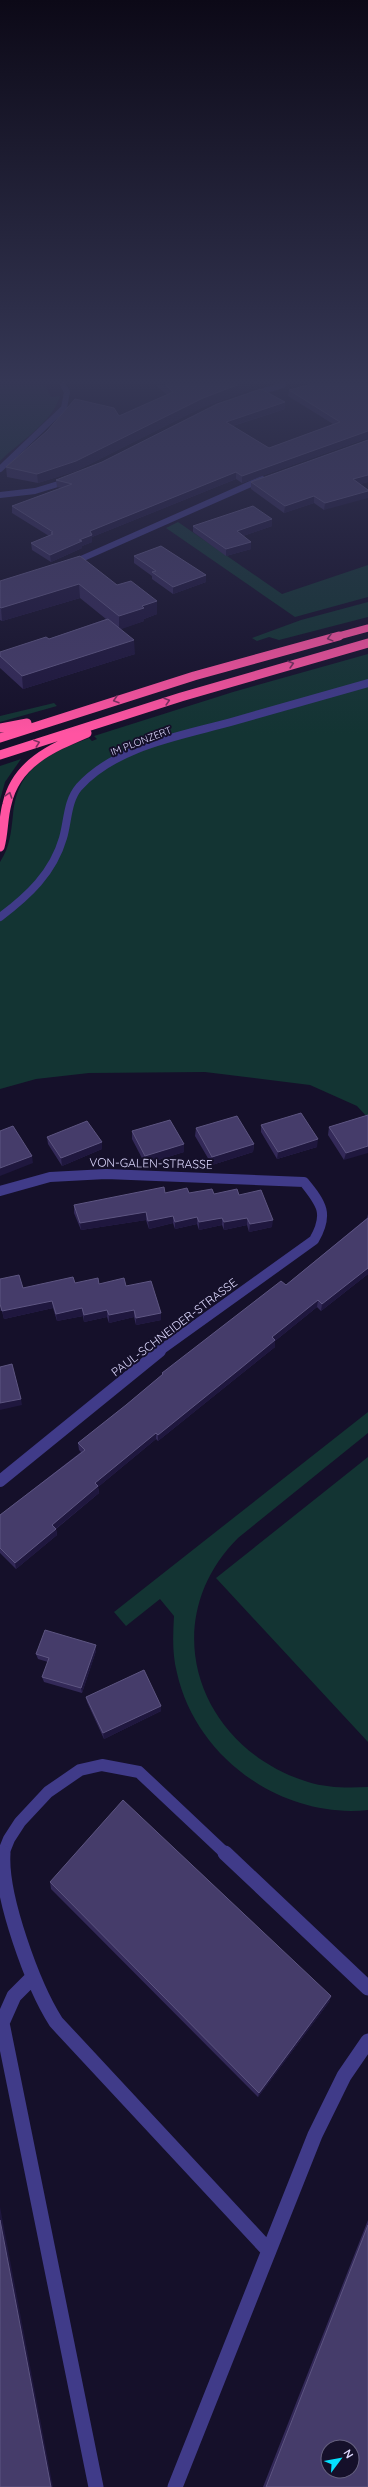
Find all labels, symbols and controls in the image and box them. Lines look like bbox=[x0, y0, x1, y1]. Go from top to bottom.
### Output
one-way arrow bbox=[327, 633, 334, 642]
one-way arrow bbox=[288, 660, 295, 669]
one-way arrow bbox=[113, 695, 120, 704]
one-way arrow bbox=[163, 697, 170, 706]
street label: IM PLONZERT bbox=[109, 723, 173, 759]
one-way arrow bbox=[33, 739, 40, 747]
one-way arrow bbox=[4, 792, 13, 799]
street label: VON-GALEN-STRASSE bbox=[89, 1154, 213, 1172]
street label: PAUL-SCHNEIDER-STRASSE bbox=[108, 1275, 240, 1379]
north arrow bbox=[320, 2439, 360, 2479]
text: N bbox=[340, 2447, 357, 2461]

